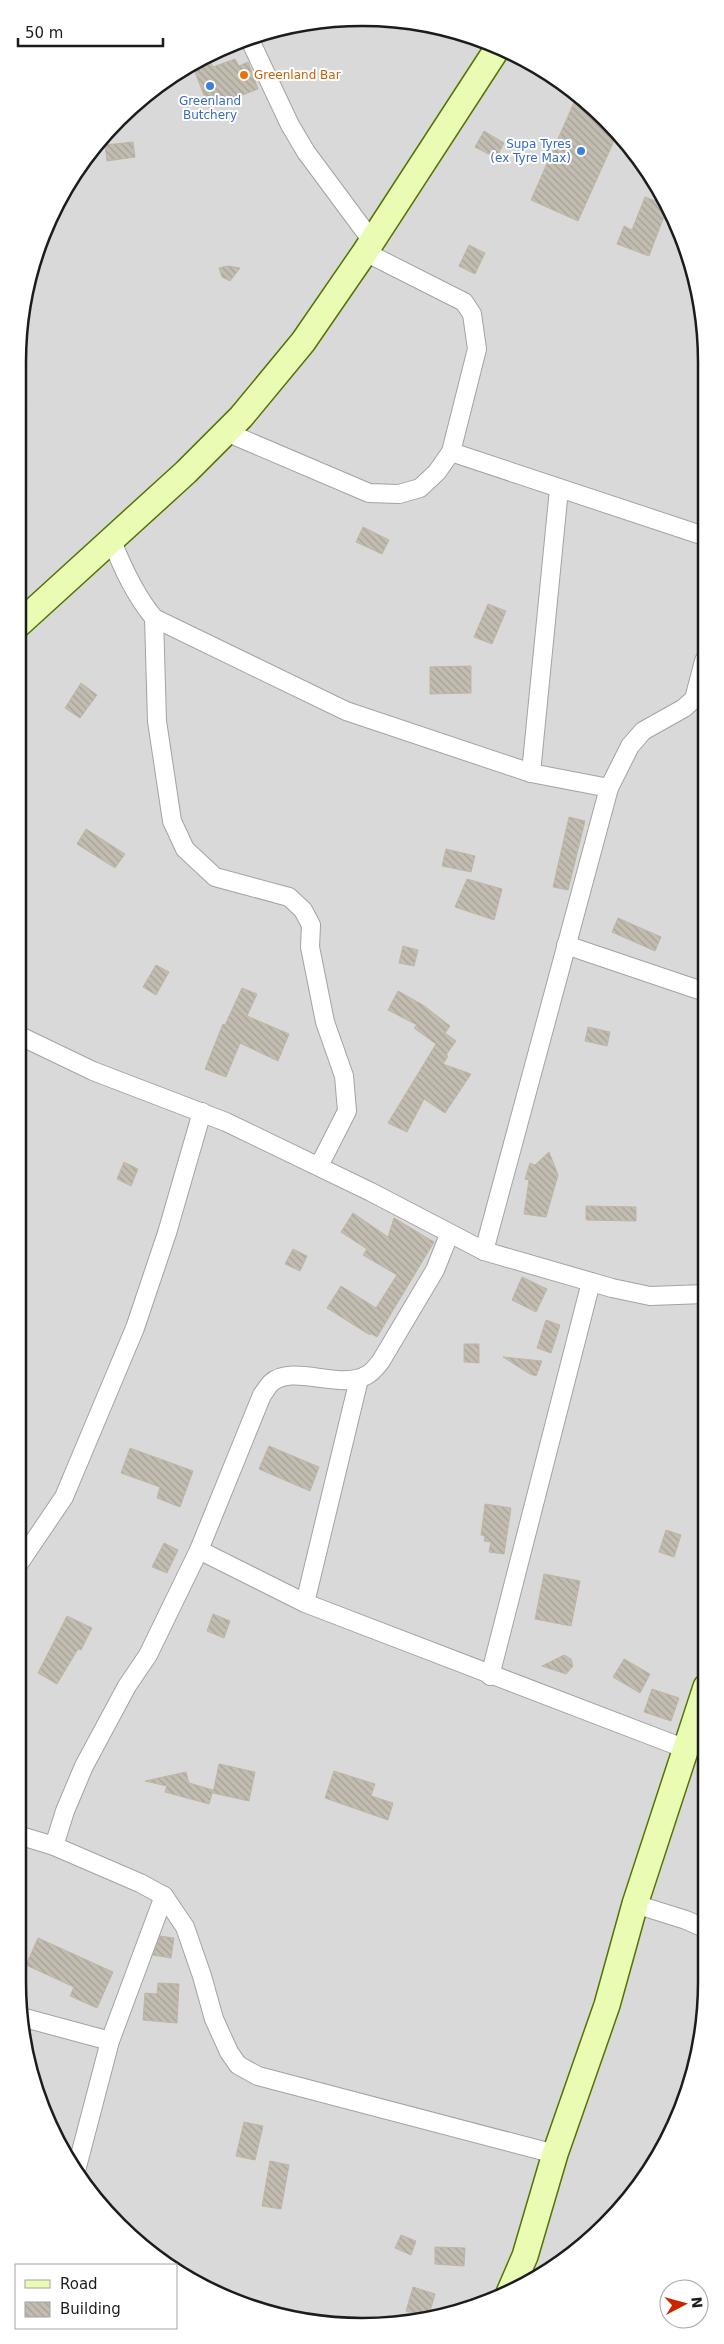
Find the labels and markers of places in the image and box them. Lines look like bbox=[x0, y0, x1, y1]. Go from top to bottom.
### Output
place label: Greenland Bar bbox=[254, 68, 341, 82]
marker: Greenland Bar bbox=[238, 69, 250, 81]
marker: Greenland Butchery bbox=[204, 80, 216, 92]
place label: Greenland Butchery bbox=[179, 94, 241, 122]
place label: Supa Tyres (ex Tyre Max) bbox=[490, 137, 571, 165]
marker: Supa Tyres (ex Tyre Max) bbox=[575, 145, 587, 157]

